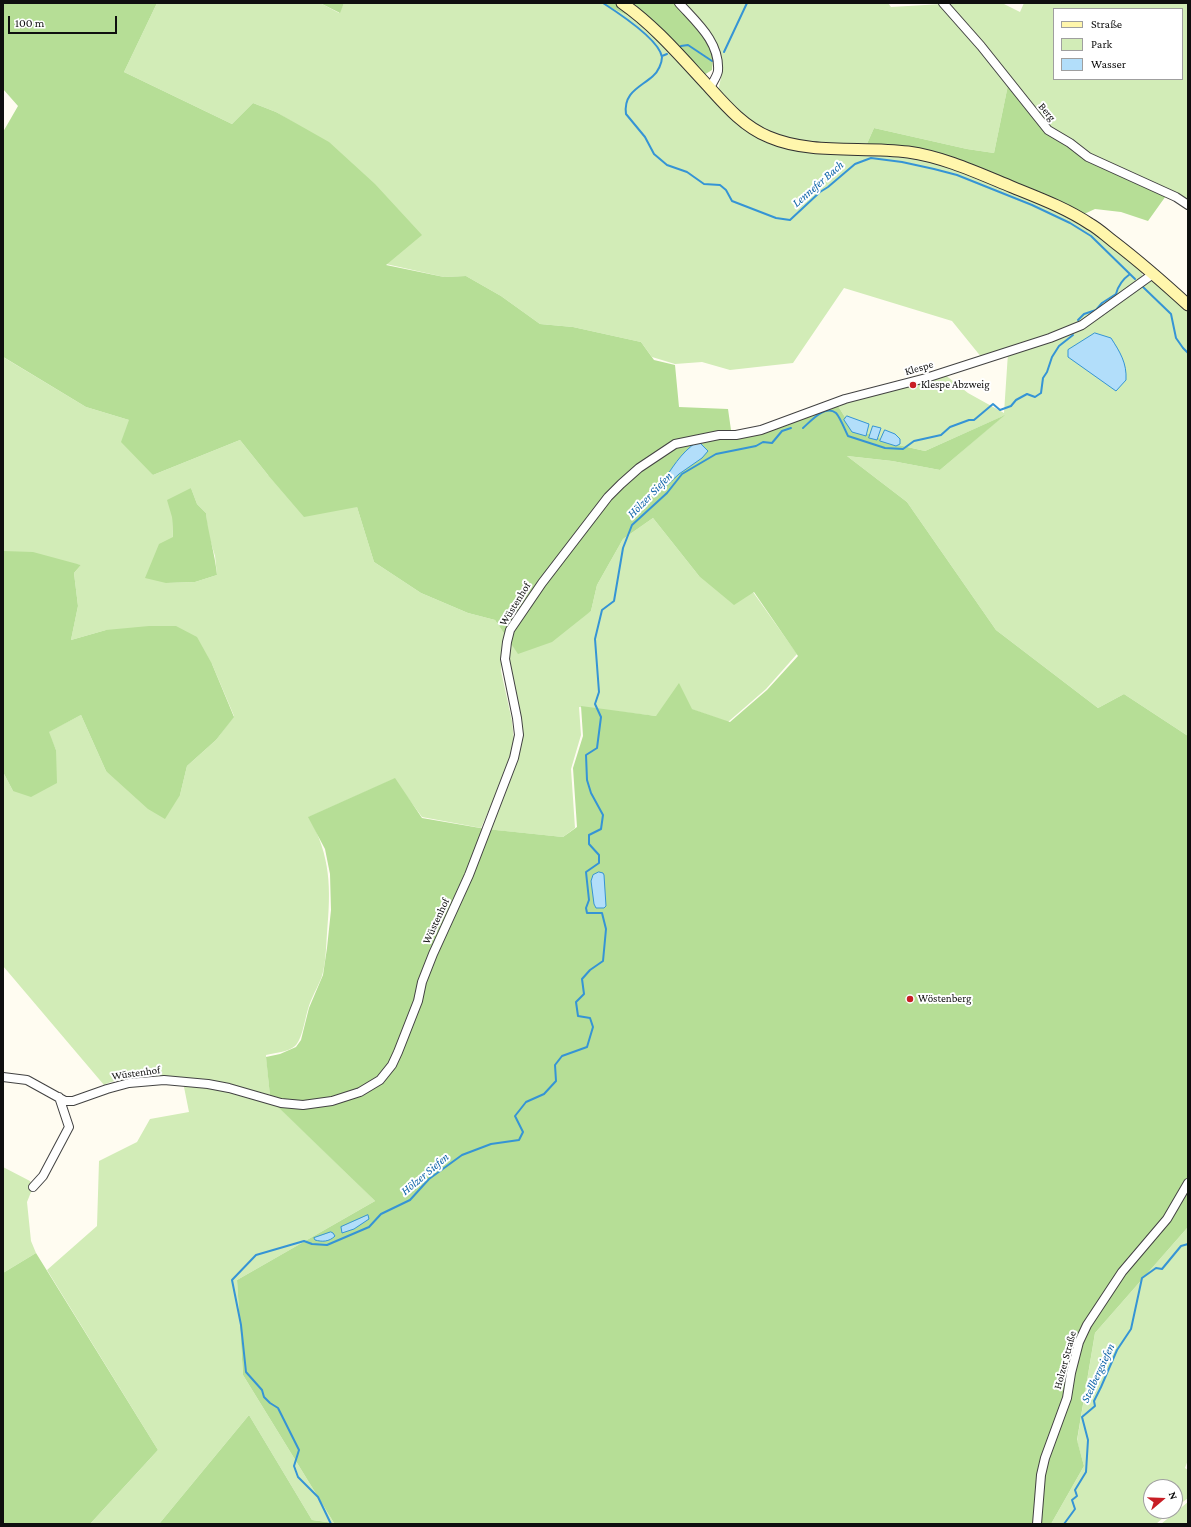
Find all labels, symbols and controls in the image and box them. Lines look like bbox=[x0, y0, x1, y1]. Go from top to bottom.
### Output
scale bar bbox=[10, 8, 119, 34]
legend bbox=[1053, 8, 1183, 80]
text: 100 m bbox=[15, 16, 44, 30]
text: Straße bbox=[1091, 17, 1122, 31]
text: Park bbox=[1091, 37, 1112, 51]
text: Wasser bbox=[1091, 57, 1126, 71]
street label: Berg bbox=[1036, 100, 1058, 124]
water label: Lennefer Bach bbox=[789, 158, 847, 210]
street label: Klespe bbox=[903, 358, 935, 378]
place label: Klespe Abzweig bbox=[921, 378, 990, 392]
marker: Klespe Abzweig bbox=[908, 380, 918, 390]
water label: Hölzer Siefen bbox=[625, 469, 675, 521]
street label: Wüstenhof bbox=[496, 580, 534, 628]
street label: Wüstenhof bbox=[420, 896, 452, 946]
place label: Wöstenberg bbox=[918, 992, 971, 1006]
marker: Wöstenberg bbox=[905, 994, 915, 1004]
street label: Wüstenhof bbox=[111, 1063, 161, 1083]
water label: Hölzer Siefen bbox=[398, 1150, 452, 1198]
street label: Holzer Straße bbox=[1051, 1330, 1079, 1390]
water label: Stellbergsiefen bbox=[1078, 1341, 1118, 1405]
north arrow bbox=[1143, 1479, 1183, 1519]
text: N bbox=[1167, 1490, 1180, 1501]

